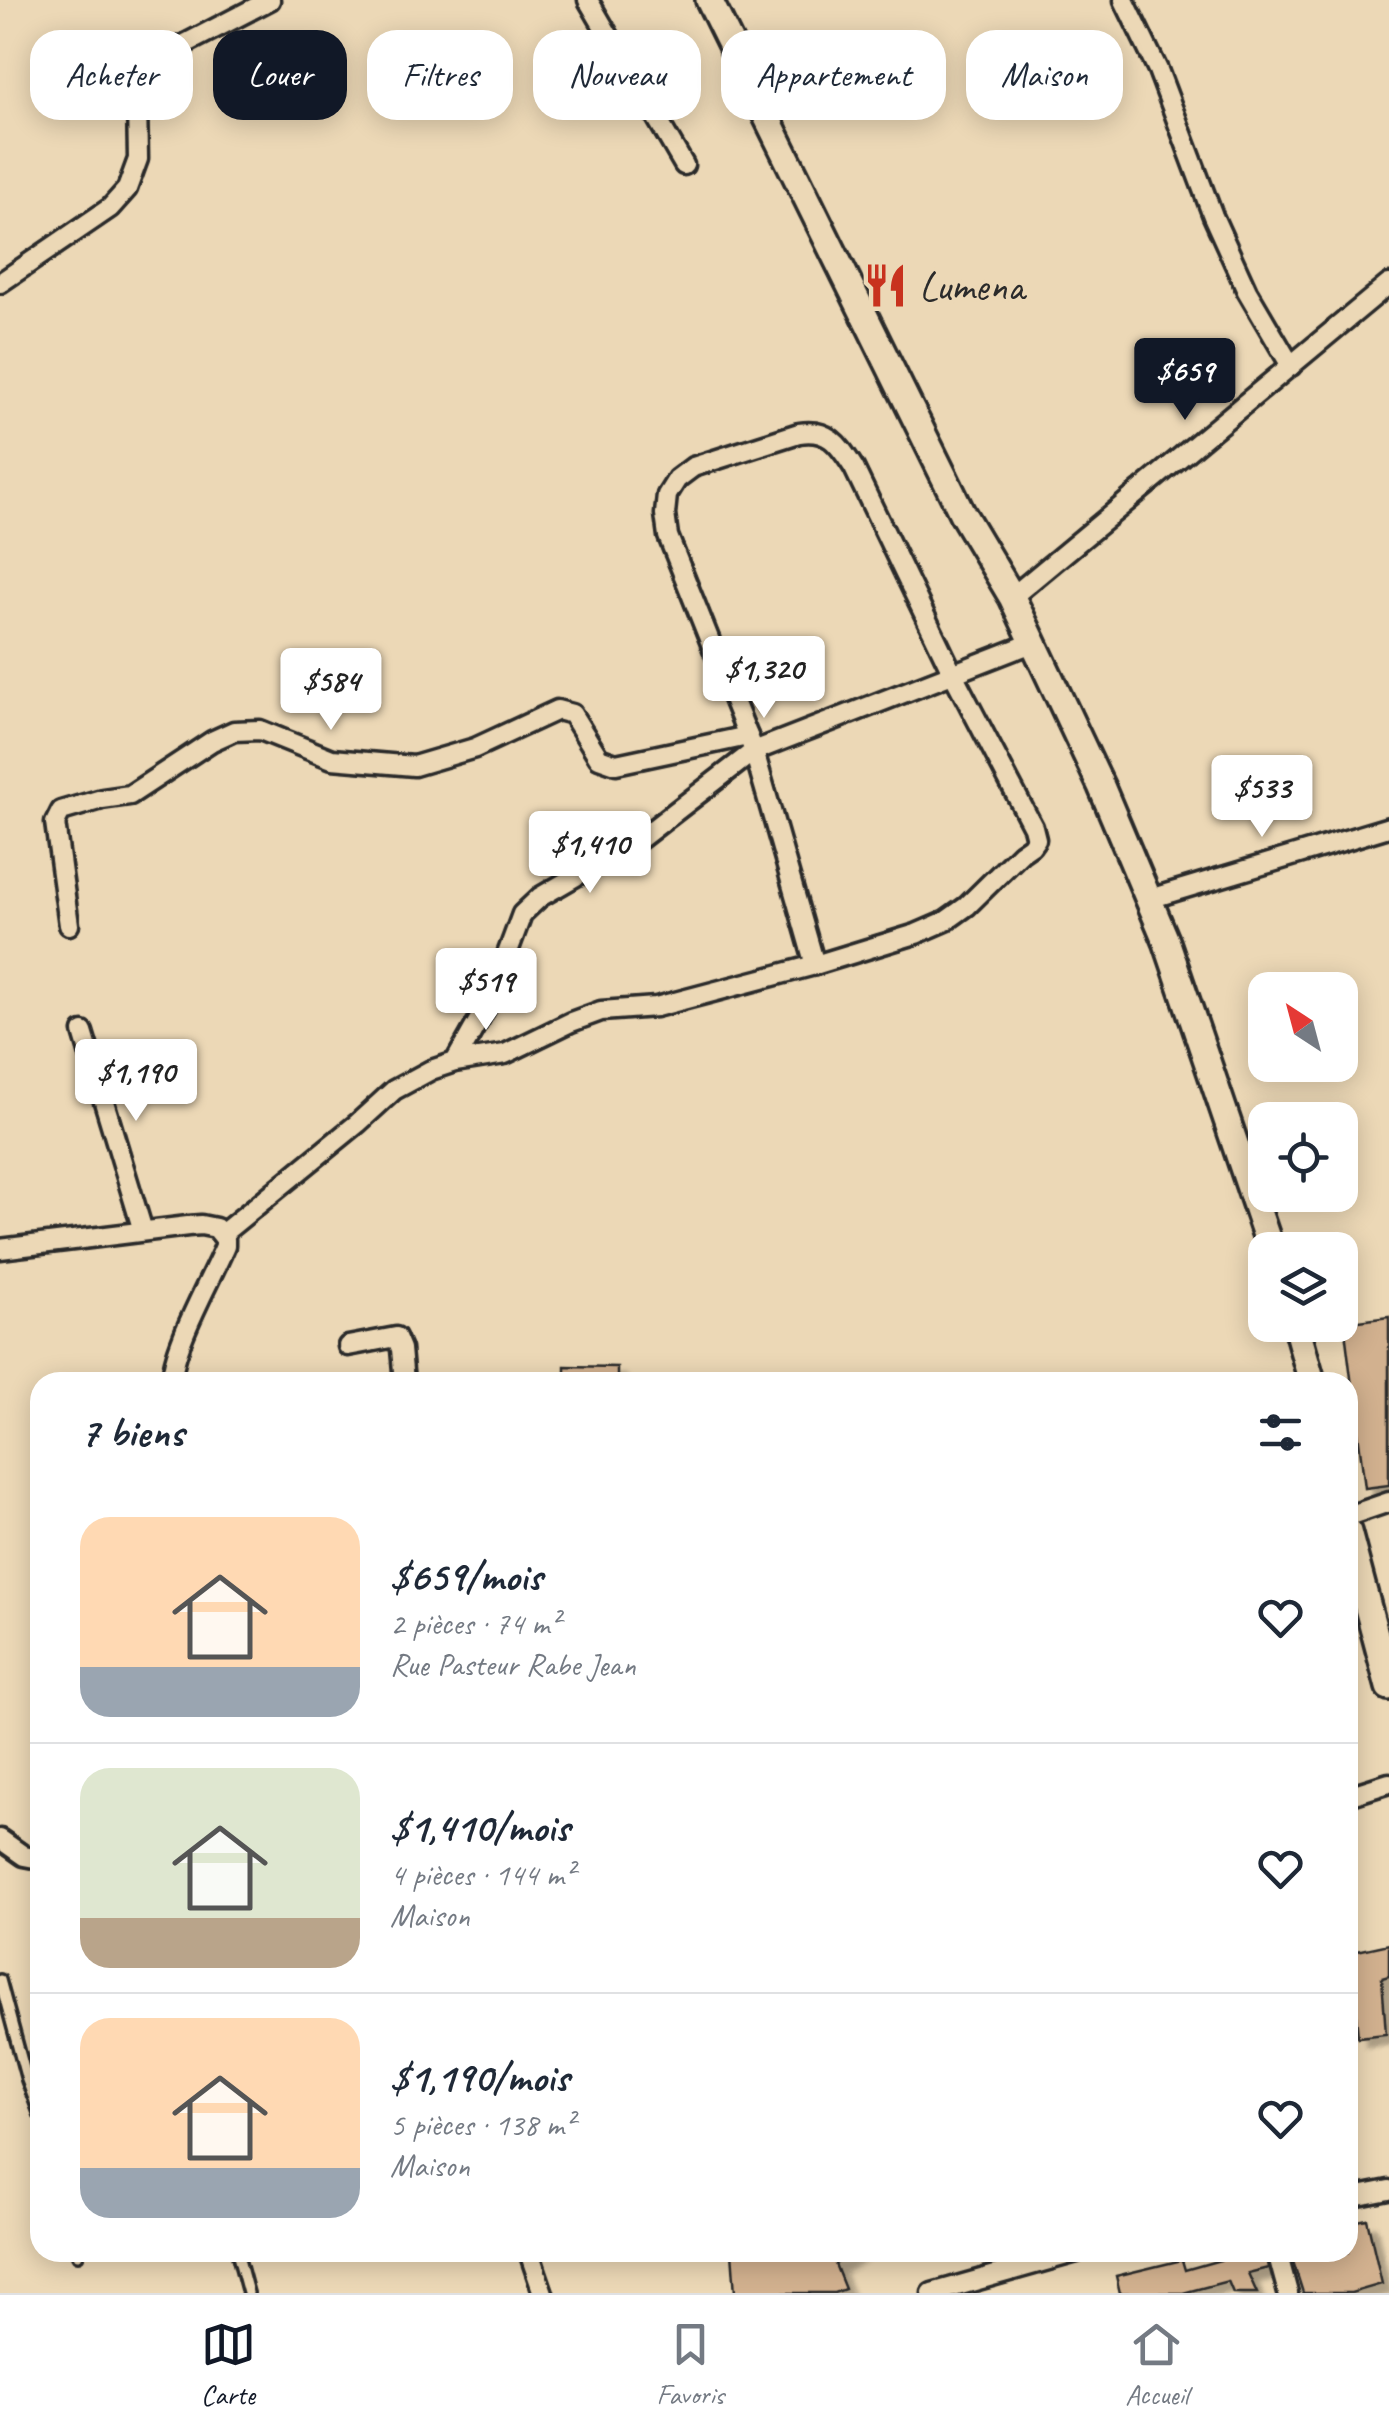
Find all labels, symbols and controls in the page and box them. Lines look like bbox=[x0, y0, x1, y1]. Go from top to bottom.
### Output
chip: Acheter bbox=[30, 30, 193, 120]
chip: Louer bbox=[213, 30, 347, 120]
chip: Filtres bbox=[367, 30, 513, 120]
chip: Nouveau bbox=[533, 30, 701, 120]
chip: Appartement bbox=[721, 30, 946, 120]
chip: Maison bbox=[966, 30, 1123, 120]
place label: Lumena bbox=[919, 260, 1028, 313]
restaurant icon: Lumena bbox=[862, 261, 910, 309]
pin: $659 bbox=[1126, 338, 1244, 423]
text: $659 bbox=[1156, 350, 1214, 391]
pin: $1,320 bbox=[683, 636, 845, 721]
pin: $584 bbox=[272, 648, 390, 733]
text: $1,320 bbox=[725, 648, 803, 689]
text: $584 bbox=[302, 660, 360, 701]
pin: $533 bbox=[1203, 755, 1321, 840]
text: $533 bbox=[1233, 767, 1291, 808]
pin: $1,410 bbox=[509, 811, 671, 896]
text: $1,410 bbox=[551, 823, 629, 864]
pin: $519 bbox=[427, 948, 545, 1033]
text: $519 bbox=[458, 960, 514, 1001]
north arrow bbox=[1248, 972, 1358, 1082]
map controls bbox=[1248, 972, 1358, 1342]
pin: $1,190 bbox=[55, 1039, 217, 1124]
text: $1,190 bbox=[97, 1051, 175, 1092]
button: locate bbox=[1248, 1102, 1358, 1212]
button: layers bbox=[1248, 1232, 1358, 1342]
icon: filters bbox=[1253, 1405, 1308, 1460]
text: 7 biens bbox=[80, 1406, 184, 1459]
text: $659/mois bbox=[390, 1550, 542, 1603]
icon: home bbox=[160, 1557, 280, 1677]
icon: heart bbox=[1253, 1590, 1308, 1645]
text: 2 pièces · 74 m² bbox=[390, 1603, 559, 1644]
text: Rue Pasteur Rabe Jean bbox=[390, 1644, 636, 1685]
text: $1,410/mois bbox=[390, 1801, 570, 1854]
icon: home bbox=[160, 1808, 280, 1928]
icon: heart bbox=[1253, 1841, 1308, 1896]
text: 4 pièces · 144 m² bbox=[390, 1854, 574, 1895]
text: Maison bbox=[390, 1895, 470, 1936]
text: $1,190/mois bbox=[390, 2051, 569, 2104]
icon: home bbox=[160, 2058, 280, 2178]
icon: heart bbox=[1253, 2091, 1308, 2146]
text: 5 pièces · 138 m² bbox=[390, 2104, 574, 2145]
text: Maison bbox=[390, 2145, 470, 2186]
tab: Carte bbox=[201, 2317, 256, 2412]
tab: Favoris bbox=[657, 2317, 724, 2412]
tab: Accueil bbox=[1125, 2317, 1188, 2412]

